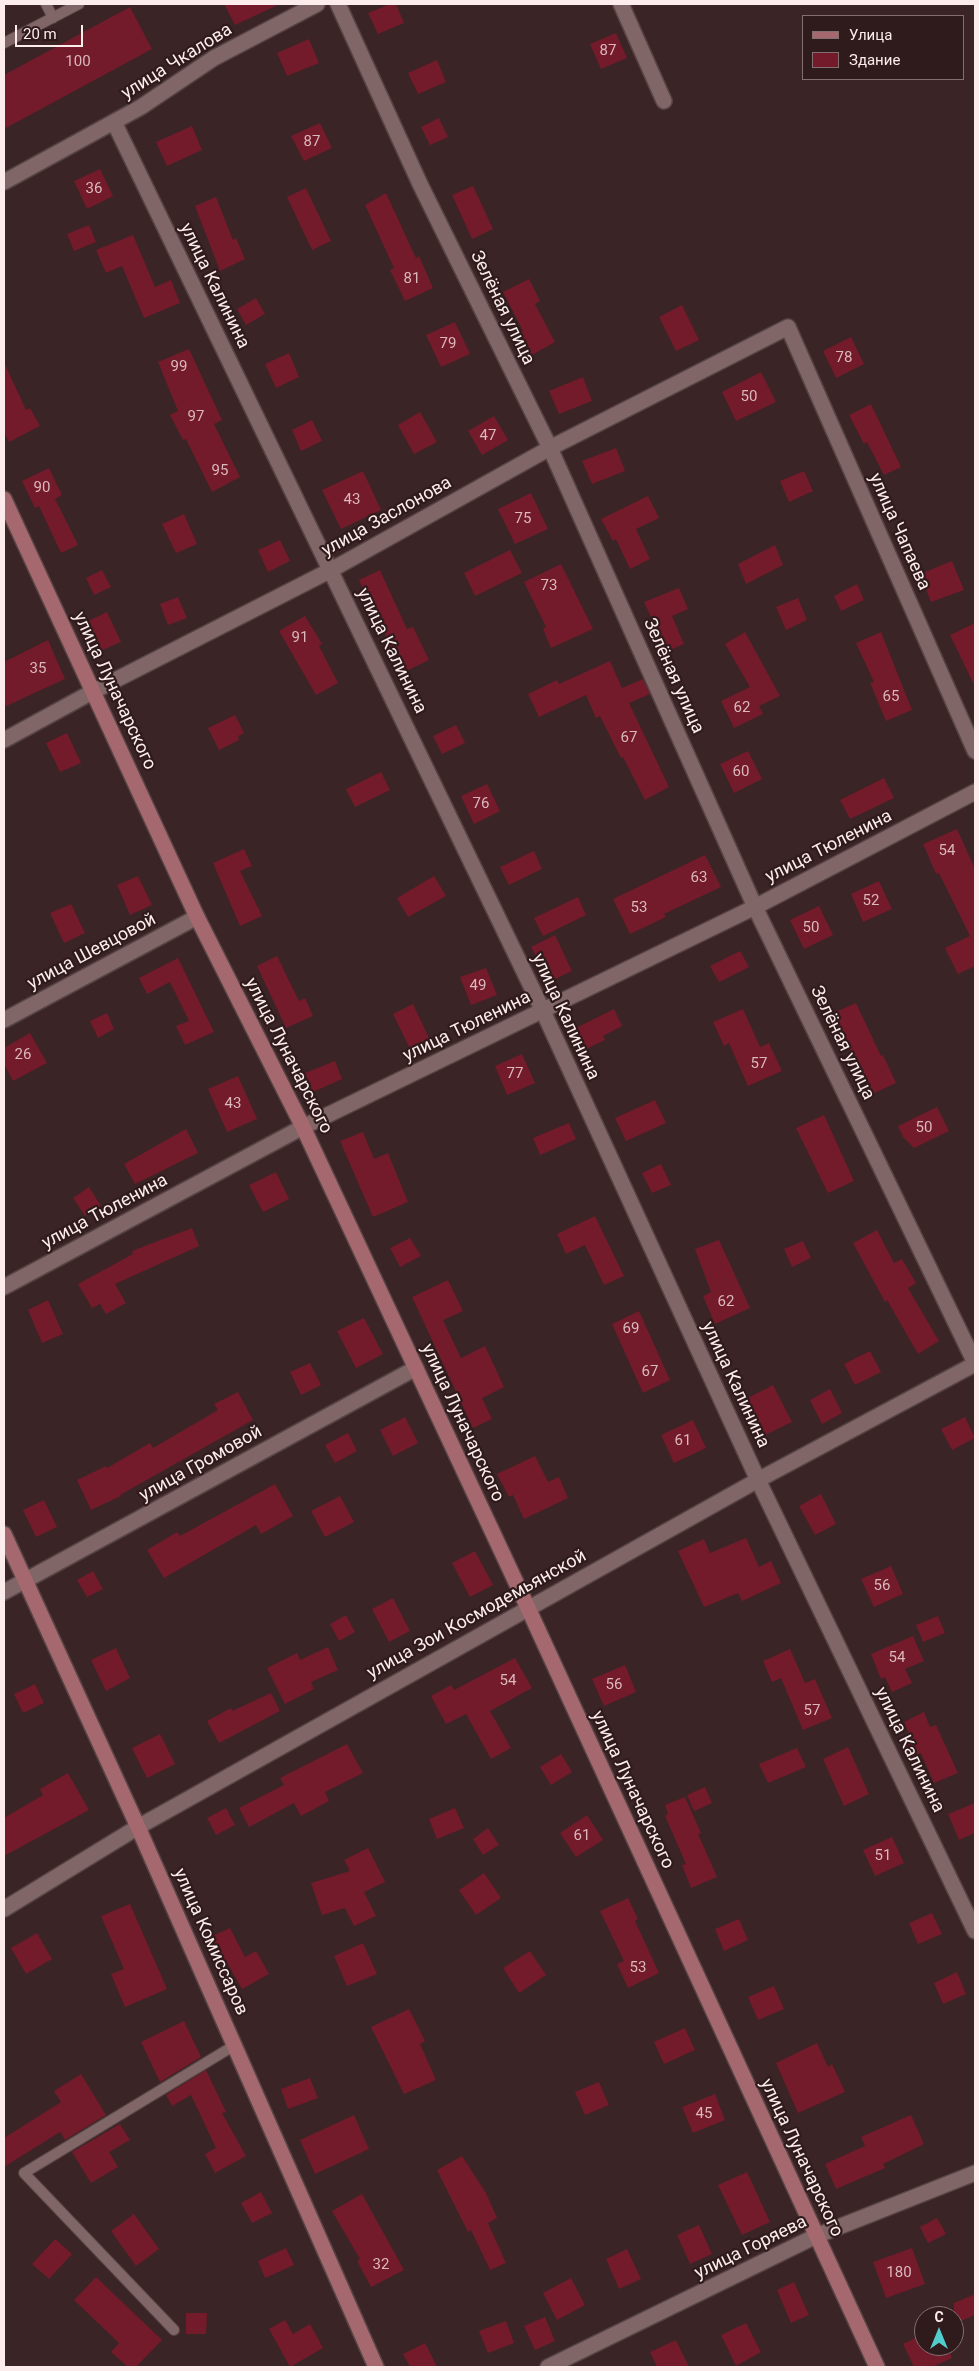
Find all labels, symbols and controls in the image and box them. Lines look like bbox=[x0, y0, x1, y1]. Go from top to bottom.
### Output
scale bar bbox=[18, 15, 85, 47]
legend bbox=[802, 15, 964, 80]
street label: улица Чкалова bbox=[118, 19, 236, 105]
text: 20 m bbox=[23, 25, 57, 43]
text: Улица bbox=[849, 26, 892, 44]
house number: 87 bbox=[600, 42, 616, 60]
text: Здание bbox=[849, 51, 900, 69]
house number: 100 bbox=[65, 53, 91, 71]
house number: 87 bbox=[304, 133, 320, 151]
house number: 36 bbox=[86, 180, 102, 198]
street label: улица Калинина bbox=[174, 220, 254, 352]
street label: Зелёная улица bbox=[465, 247, 539, 369]
house number: 81 bbox=[404, 270, 420, 288]
house number: 79 bbox=[440, 335, 456, 353]
house number: 78 bbox=[836, 349, 852, 367]
house number: 99 bbox=[171, 358, 187, 376]
house number: 50 bbox=[741, 388, 757, 406]
house number: 97 bbox=[188, 408, 204, 426]
house number: 47 bbox=[480, 427, 496, 445]
house number: 95 bbox=[212, 462, 228, 480]
street label: улица Чапаева bbox=[864, 470, 934, 594]
street label: улица Заслонова bbox=[318, 472, 456, 562]
house number: 90 bbox=[34, 479, 50, 497]
house number: 43 bbox=[344, 491, 360, 509]
house number: 75 bbox=[515, 510, 531, 528]
house number: 73 bbox=[541, 577, 557, 595]
street label: улица Калинина bbox=[351, 585, 431, 717]
street label: улица Луначарского bbox=[68, 609, 160, 773]
street label: Зелёная улица bbox=[638, 615, 708, 737]
house number: 91 bbox=[292, 629, 308, 647]
house number: 35 bbox=[30, 660, 46, 678]
house number: 65 bbox=[883, 688, 899, 706]
house number: 62 bbox=[734, 699, 750, 717]
house number: 67 bbox=[621, 729, 637, 747]
house number: 60 bbox=[733, 763, 749, 781]
house number: 76 bbox=[473, 795, 489, 813]
street label: улица Тюленина bbox=[762, 806, 896, 888]
house number: 54 bbox=[939, 842, 955, 860]
house number: 63 bbox=[691, 869, 707, 887]
house number: 52 bbox=[863, 892, 879, 910]
house number: 53 bbox=[631, 899, 647, 917]
street label: улица Шевцовой bbox=[24, 909, 160, 995]
house number: 50 bbox=[803, 919, 819, 937]
street label: улица Калинина bbox=[526, 950, 604, 1084]
street label: улица Луначарского bbox=[239, 975, 337, 1137]
house number: 49 bbox=[470, 977, 486, 995]
street label: Зелёная улица bbox=[805, 982, 879, 1104]
street label: улица Тюленина bbox=[400, 987, 534, 1067]
house number: 26 bbox=[15, 1046, 31, 1064]
house number: 57 bbox=[751, 1055, 767, 1073]
house number: 77 bbox=[507, 1065, 523, 1083]
house number: 43 bbox=[225, 1095, 241, 1113]
house number: 50 bbox=[916, 1119, 932, 1137]
street label: улица Тюленина bbox=[39, 1170, 171, 1254]
house number: 62 bbox=[718, 1293, 734, 1311]
street label: улица Калинина bbox=[696, 1318, 774, 1452]
house number: 69 bbox=[623, 1320, 639, 1338]
street label: улица Луначарского bbox=[416, 1341, 508, 1505]
house number: 67 bbox=[642, 1363, 658, 1381]
street label: улица Громовой bbox=[136, 1421, 266, 1507]
house number: 61 bbox=[675, 1432, 691, 1450]
street label: улица Зои Космодемьянской bbox=[364, 1546, 590, 1684]
house number: 56 bbox=[874, 1577, 890, 1595]
house number: 54 bbox=[889, 1649, 905, 1667]
house number: 54 bbox=[500, 1672, 516, 1690]
house number: 56 bbox=[606, 1676, 622, 1694]
street label: улица Калинина bbox=[869, 1684, 949, 1816]
house number: 57 bbox=[804, 1702, 820, 1720]
street label: улица Луначарского bbox=[586, 1708, 678, 1872]
house number: 61 bbox=[574, 1827, 590, 1845]
house number: 51 bbox=[875, 1847, 891, 1865]
street label: улица Комиссаров bbox=[168, 1865, 252, 2019]
house number: 53 bbox=[630, 1959, 646, 1977]
street label: улица Луначарского bbox=[755, 2076, 847, 2240]
house number: 45 bbox=[696, 2105, 712, 2123]
street label: улица Горяева bbox=[691, 2212, 811, 2284]
house number: 32 bbox=[373, 2256, 389, 2274]
house number: 180 bbox=[886, 2264, 912, 2282]
north arrow bbox=[914, 2306, 964, 2356]
text: С bbox=[934, 2309, 944, 2325]

